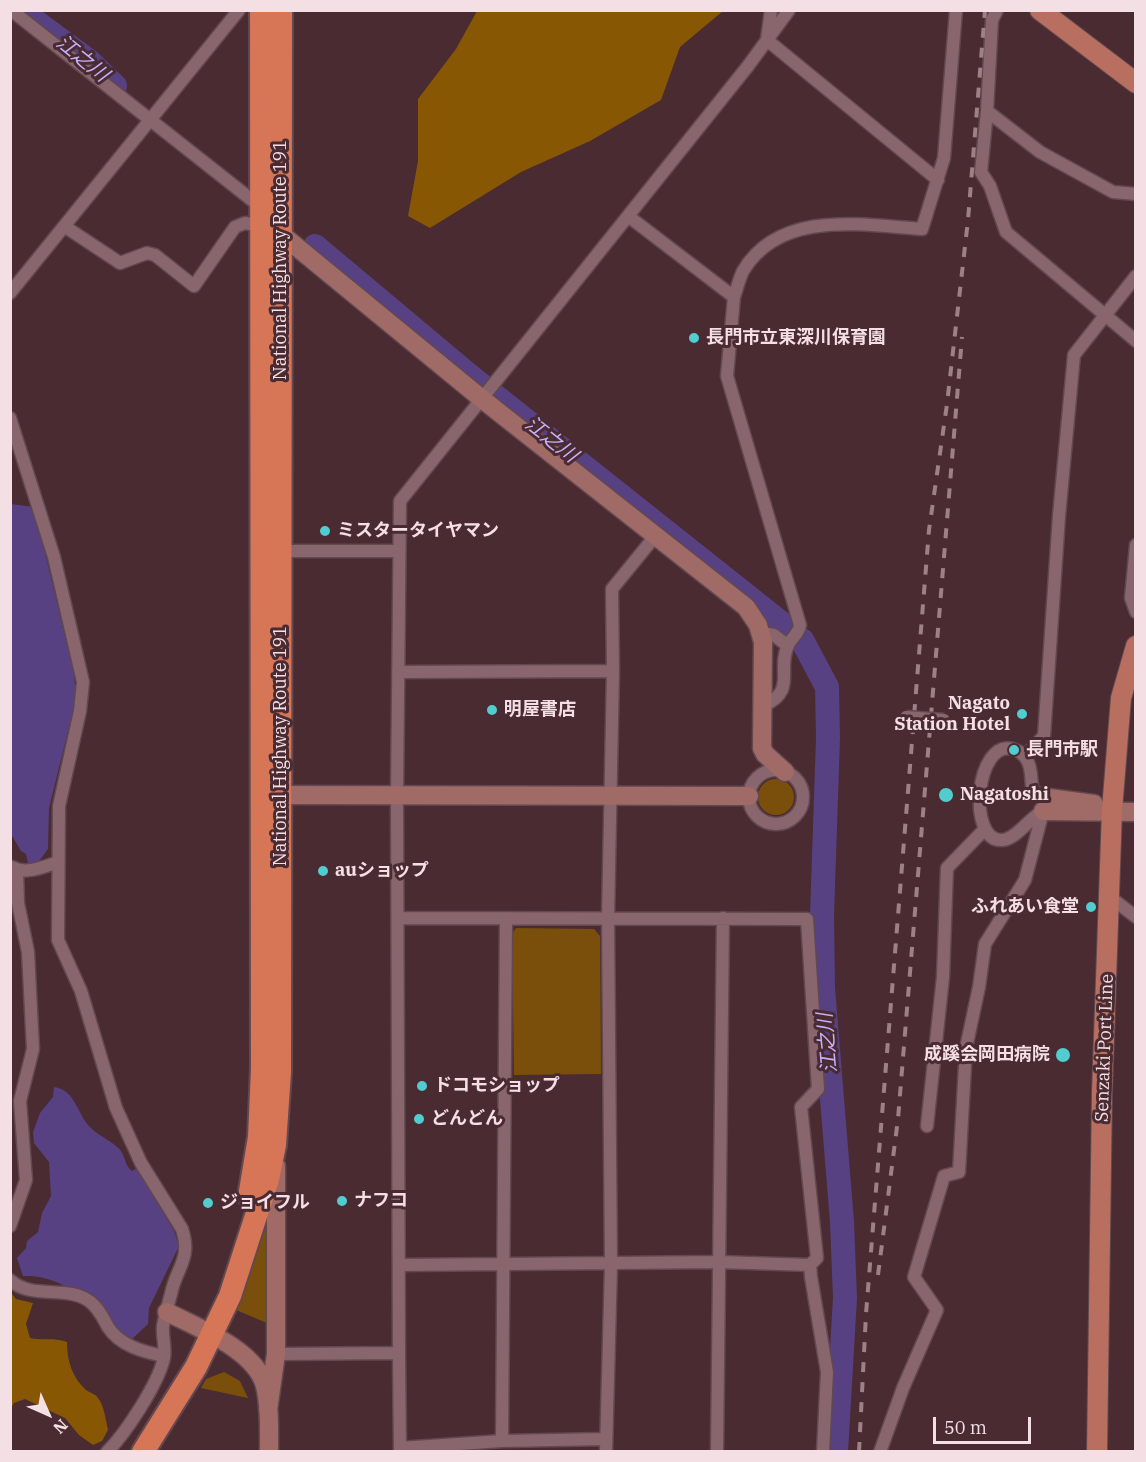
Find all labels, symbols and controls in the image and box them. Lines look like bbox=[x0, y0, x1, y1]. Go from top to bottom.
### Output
water label: 江之川 bbox=[51, 31, 113, 87]
street label: National Highway Route 191 bbox=[270, 140, 292, 380]
place label: 長門市立東深川保育園 bbox=[706, 327, 886, 349]
marker: 長門市立東深川保育園 bbox=[687, 331, 701, 345]
water label: 江之川 bbox=[520, 412, 582, 468]
place label: ミスタータイヤマン bbox=[337, 520, 499, 542]
marker: ミスタータイヤマン bbox=[318, 524, 332, 538]
street label: National Highway Route 191 bbox=[270, 626, 292, 866]
place label: Nagato Station Hotel bbox=[894, 693, 1010, 736]
place label: 明屋書店 bbox=[504, 699, 576, 721]
marker: 明屋書店 bbox=[485, 703, 499, 717]
marker: Nagato Station Hotel bbox=[1015, 707, 1029, 721]
place label: 長門市駅 bbox=[1026, 739, 1098, 761]
marker: 長門市駅 bbox=[1007, 743, 1021, 757]
place label: Nagatoshi bbox=[960, 784, 1049, 806]
marker: Nagatoshi bbox=[937, 786, 955, 804]
place label: auショップ bbox=[335, 860, 429, 882]
marker: auショップ bbox=[316, 864, 330, 878]
place label: ふれあい食堂 bbox=[971, 896, 1079, 918]
marker: ふれあい食堂 bbox=[1084, 900, 1098, 914]
street label: Senzaki Port Line bbox=[1092, 974, 1118, 1122]
water label: 江之川 bbox=[813, 1012, 843, 1074]
place label: 成蹊会岡田病院 bbox=[924, 1044, 1050, 1066]
marker: 成蹊会岡田病院 bbox=[1054, 1046, 1072, 1064]
place label: ドコモショップ bbox=[434, 1075, 560, 1097]
marker: ドコモショップ bbox=[415, 1079, 429, 1093]
place label: どんどん bbox=[431, 1108, 503, 1130]
marker: どんどん bbox=[412, 1112, 426, 1126]
place label: ナフコ bbox=[354, 1190, 408, 1212]
place label: ジョイフル bbox=[220, 1192, 310, 1214]
marker: ナフコ bbox=[335, 1194, 349, 1208]
marker: ジョイフル bbox=[201, 1196, 215, 1210]
north arrow bbox=[18, 1384, 78, 1444]
scale bar bbox=[936, 1405, 1034, 1443]
text: N bbox=[49, 1415, 72, 1438]
text: 50 m bbox=[944, 1416, 987, 1439]

